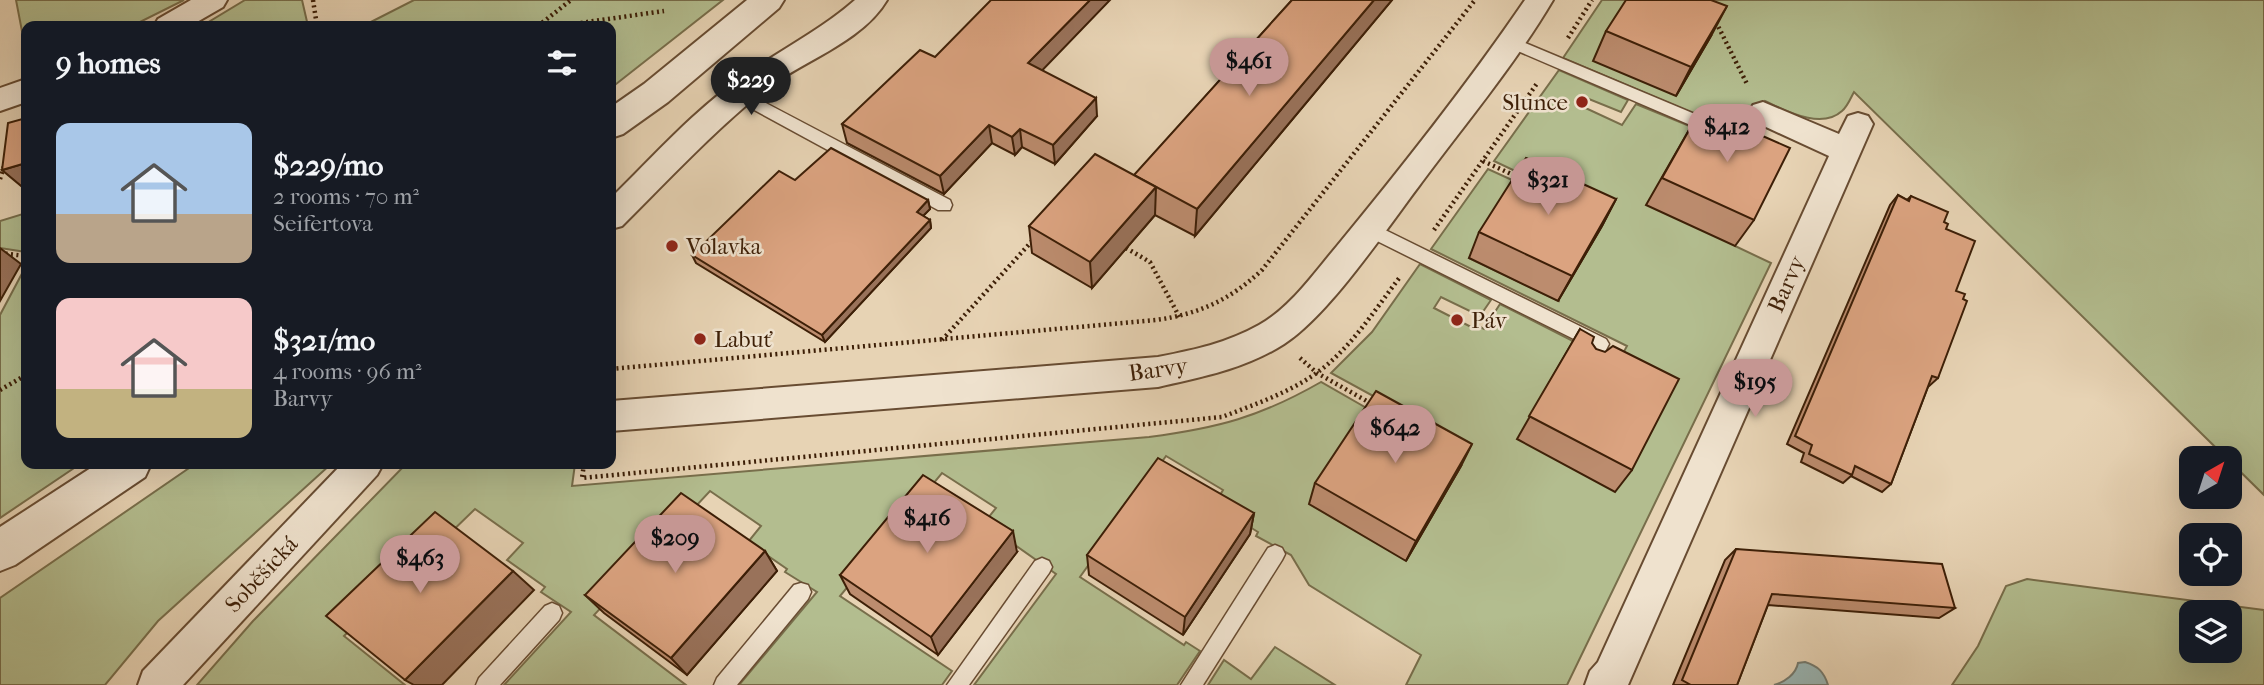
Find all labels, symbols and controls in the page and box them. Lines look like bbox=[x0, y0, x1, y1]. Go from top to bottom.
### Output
pin: $461 bbox=[1208, 38, 1290, 98]
icon: filters bbox=[543, 44, 581, 82]
text: 9 homes bbox=[56, 46, 161, 81]
text: $461 bbox=[1226, 47, 1272, 74]
pin: $229 bbox=[710, 58, 792, 117]
text: $229 bbox=[727, 66, 775, 93]
place label: Slunce bbox=[1502, 89, 1568, 116]
marker: Slunce bbox=[1574, 94, 1590, 110]
pin: $412 bbox=[1686, 104, 1768, 164]
text: $412 bbox=[1704, 113, 1750, 140]
text: $229/mo bbox=[273, 148, 383, 183]
icon: home bbox=[112, 151, 196, 235]
pin: $321 bbox=[1507, 158, 1589, 217]
text: $321 bbox=[1527, 166, 1569, 193]
text: 2 rooms · 70 m² bbox=[273, 183, 419, 210]
text: Seifertova bbox=[273, 210, 373, 237]
place label: Volavka bbox=[685, 233, 762, 260]
marker: Volavka bbox=[664, 238, 680, 254]
street label: Barvy bbox=[1762, 251, 1811, 317]
place label: Páv bbox=[1471, 307, 1508, 334]
marker: Páv bbox=[1449, 312, 1465, 328]
text: $321/mo bbox=[273, 323, 375, 358]
icon: home bbox=[112, 326, 196, 410]
place label: Labuť bbox=[714, 326, 773, 353]
marker: Labuť bbox=[692, 331, 708, 347]
street label: Barvy bbox=[1127, 352, 1190, 387]
text: 4 rooms · 96 m² bbox=[273, 358, 422, 385]
pin: $195 bbox=[1714, 360, 1796, 419]
text: $195 bbox=[1734, 368, 1776, 395]
text: Barvy bbox=[273, 385, 332, 412]
pin: $642 bbox=[1354, 406, 1436, 465]
text: $642 bbox=[1370, 414, 1420, 441]
north arrow bbox=[2179, 446, 2242, 509]
map controls bbox=[2179, 446, 2242, 663]
pin: $416 bbox=[886, 496, 968, 555]
text: $416 bbox=[904, 504, 950, 531]
pin: $209 bbox=[634, 516, 716, 575]
button: locate bbox=[2179, 523, 2242, 586]
text: $209 bbox=[650, 524, 700, 551]
street label: Soběšická bbox=[219, 530, 304, 618]
pin: $463 bbox=[379, 536, 461, 595]
text: $463 bbox=[396, 544, 444, 571]
button: layers bbox=[2179, 600, 2242, 663]

